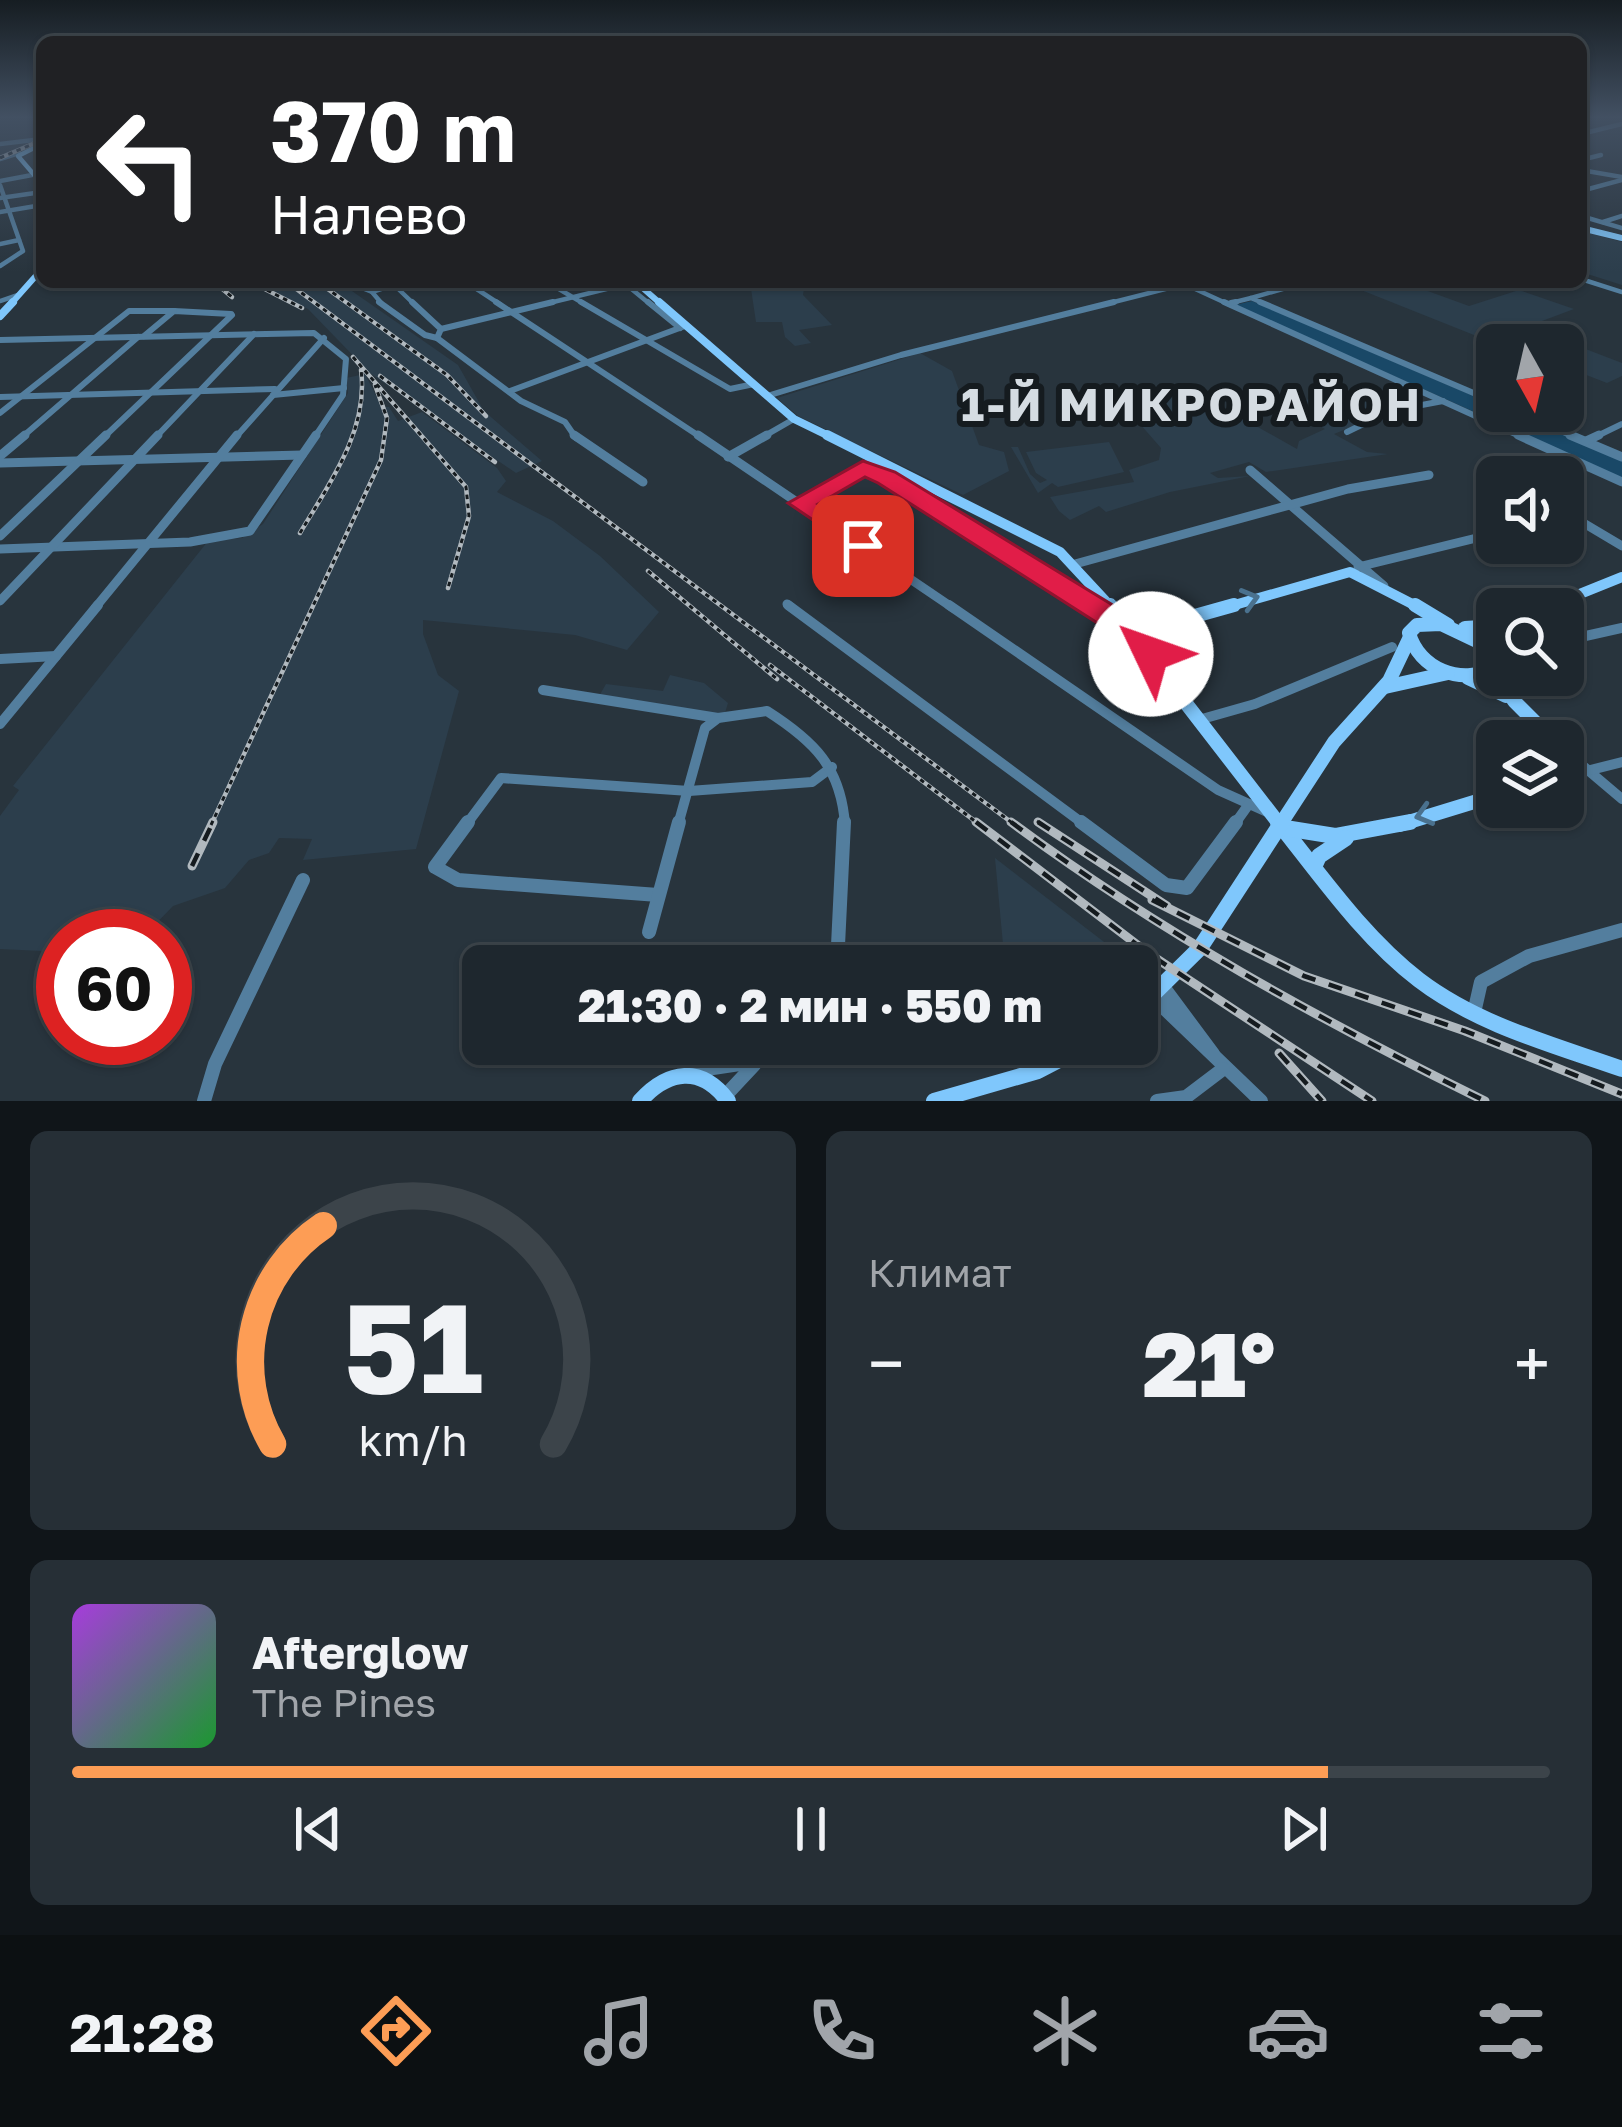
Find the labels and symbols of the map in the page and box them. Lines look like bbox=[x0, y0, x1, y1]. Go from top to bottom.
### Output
north arrow bbox=[1476, 324, 1584, 432]
district label: 1-Й МИКРОРАЙОН bbox=[961, 377, 1423, 431]
pin bbox=[812, 495, 914, 597]
one-way arrow bbox=[1239, 588, 1260, 613]
position arrow bbox=[1088, 591, 1214, 717]
one-way arrow bbox=[1415, 801, 1435, 826]
speed limit sign: 60 bbox=[36, 909, 192, 1065]

